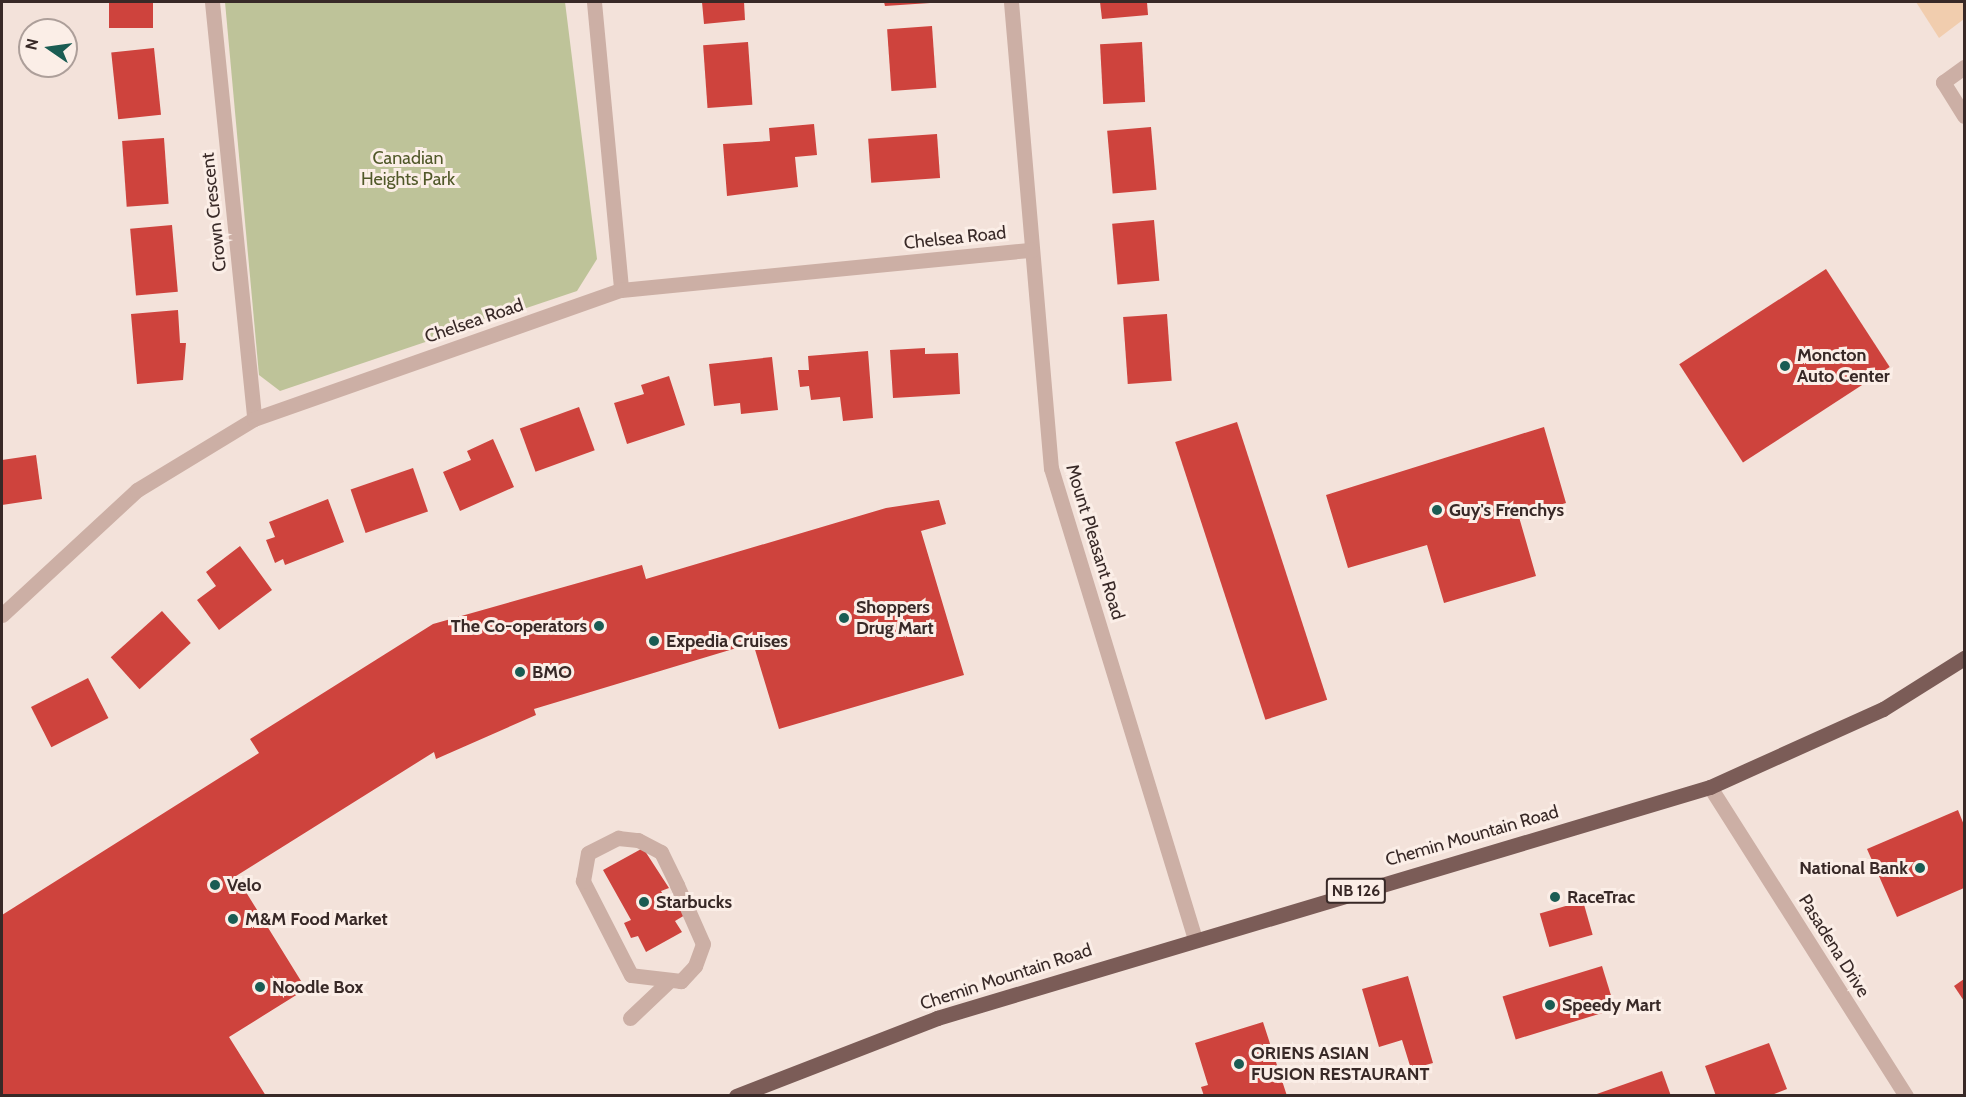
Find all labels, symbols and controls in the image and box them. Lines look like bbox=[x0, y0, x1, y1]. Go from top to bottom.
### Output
north arrow bbox=[18, 18, 78, 78]
text: N bbox=[21, 37, 42, 52]
park label: Canadian Heights Park bbox=[361, 148, 455, 190]
street label: Crown Crescent bbox=[197, 151, 231, 273]
street label: Chelsea Road bbox=[903, 222, 1007, 254]
street label: Chelsea Road bbox=[422, 294, 526, 348]
place label: Moncton Auto Center bbox=[1797, 345, 1890, 388]
marker: Moncton Auto Center bbox=[1778, 359, 1792, 373]
street label: Mount Pleasant Road bbox=[1061, 462, 1129, 622]
place label: Guy's Frenchys bbox=[1449, 499, 1564, 521]
marker: Guy's Frenchys bbox=[1430, 503, 1444, 517]
place label: Shoppers Drug Mart bbox=[856, 597, 934, 640]
marker: Shoppers Drug Mart bbox=[837, 611, 851, 625]
place label: The Co-operators bbox=[451, 615, 587, 637]
marker: The Co-operators bbox=[592, 619, 606, 633]
place label: Expedia Cruises bbox=[666, 630, 788, 652]
marker: Expedia Cruises bbox=[647, 634, 661, 648]
place label: BMO bbox=[532, 661, 572, 683]
marker: BMO bbox=[513, 665, 527, 679]
street label: Chemin Mountain Road bbox=[1383, 801, 1561, 871]
place label: National Bank bbox=[1799, 857, 1908, 879]
marker: National Bank bbox=[1913, 861, 1927, 875]
place label: Velo bbox=[227, 874, 261, 896]
marker: Velo bbox=[208, 878, 222, 892]
road number: NB 126 bbox=[1324, 878, 1388, 904]
place label: RaceTrac bbox=[1567, 886, 1635, 908]
marker: RaceTrac bbox=[1548, 890, 1562, 904]
place label: Starbucks bbox=[656, 891, 732, 913]
street label: Pasadena Drive bbox=[1794, 891, 1874, 1001]
marker: Starbucks bbox=[637, 895, 651, 909]
place label: M&M Food Market bbox=[245, 908, 388, 930]
marker: M&M Food Market bbox=[226, 912, 240, 926]
street label: Chemin Mountain Road bbox=[917, 939, 1095, 1015]
place label: Noodle Box bbox=[272, 976, 363, 998]
marker: Noodle Box bbox=[253, 980, 267, 994]
place label: Speedy Mart bbox=[1562, 994, 1661, 1016]
marker: Speedy Mart bbox=[1543, 998, 1557, 1012]
place label: ORIENS ASIAN FUSION RESTAURANT bbox=[1251, 1043, 1429, 1086]
marker: ORIENS ASIAN FUSION RESTAURANT bbox=[1232, 1057, 1246, 1071]

